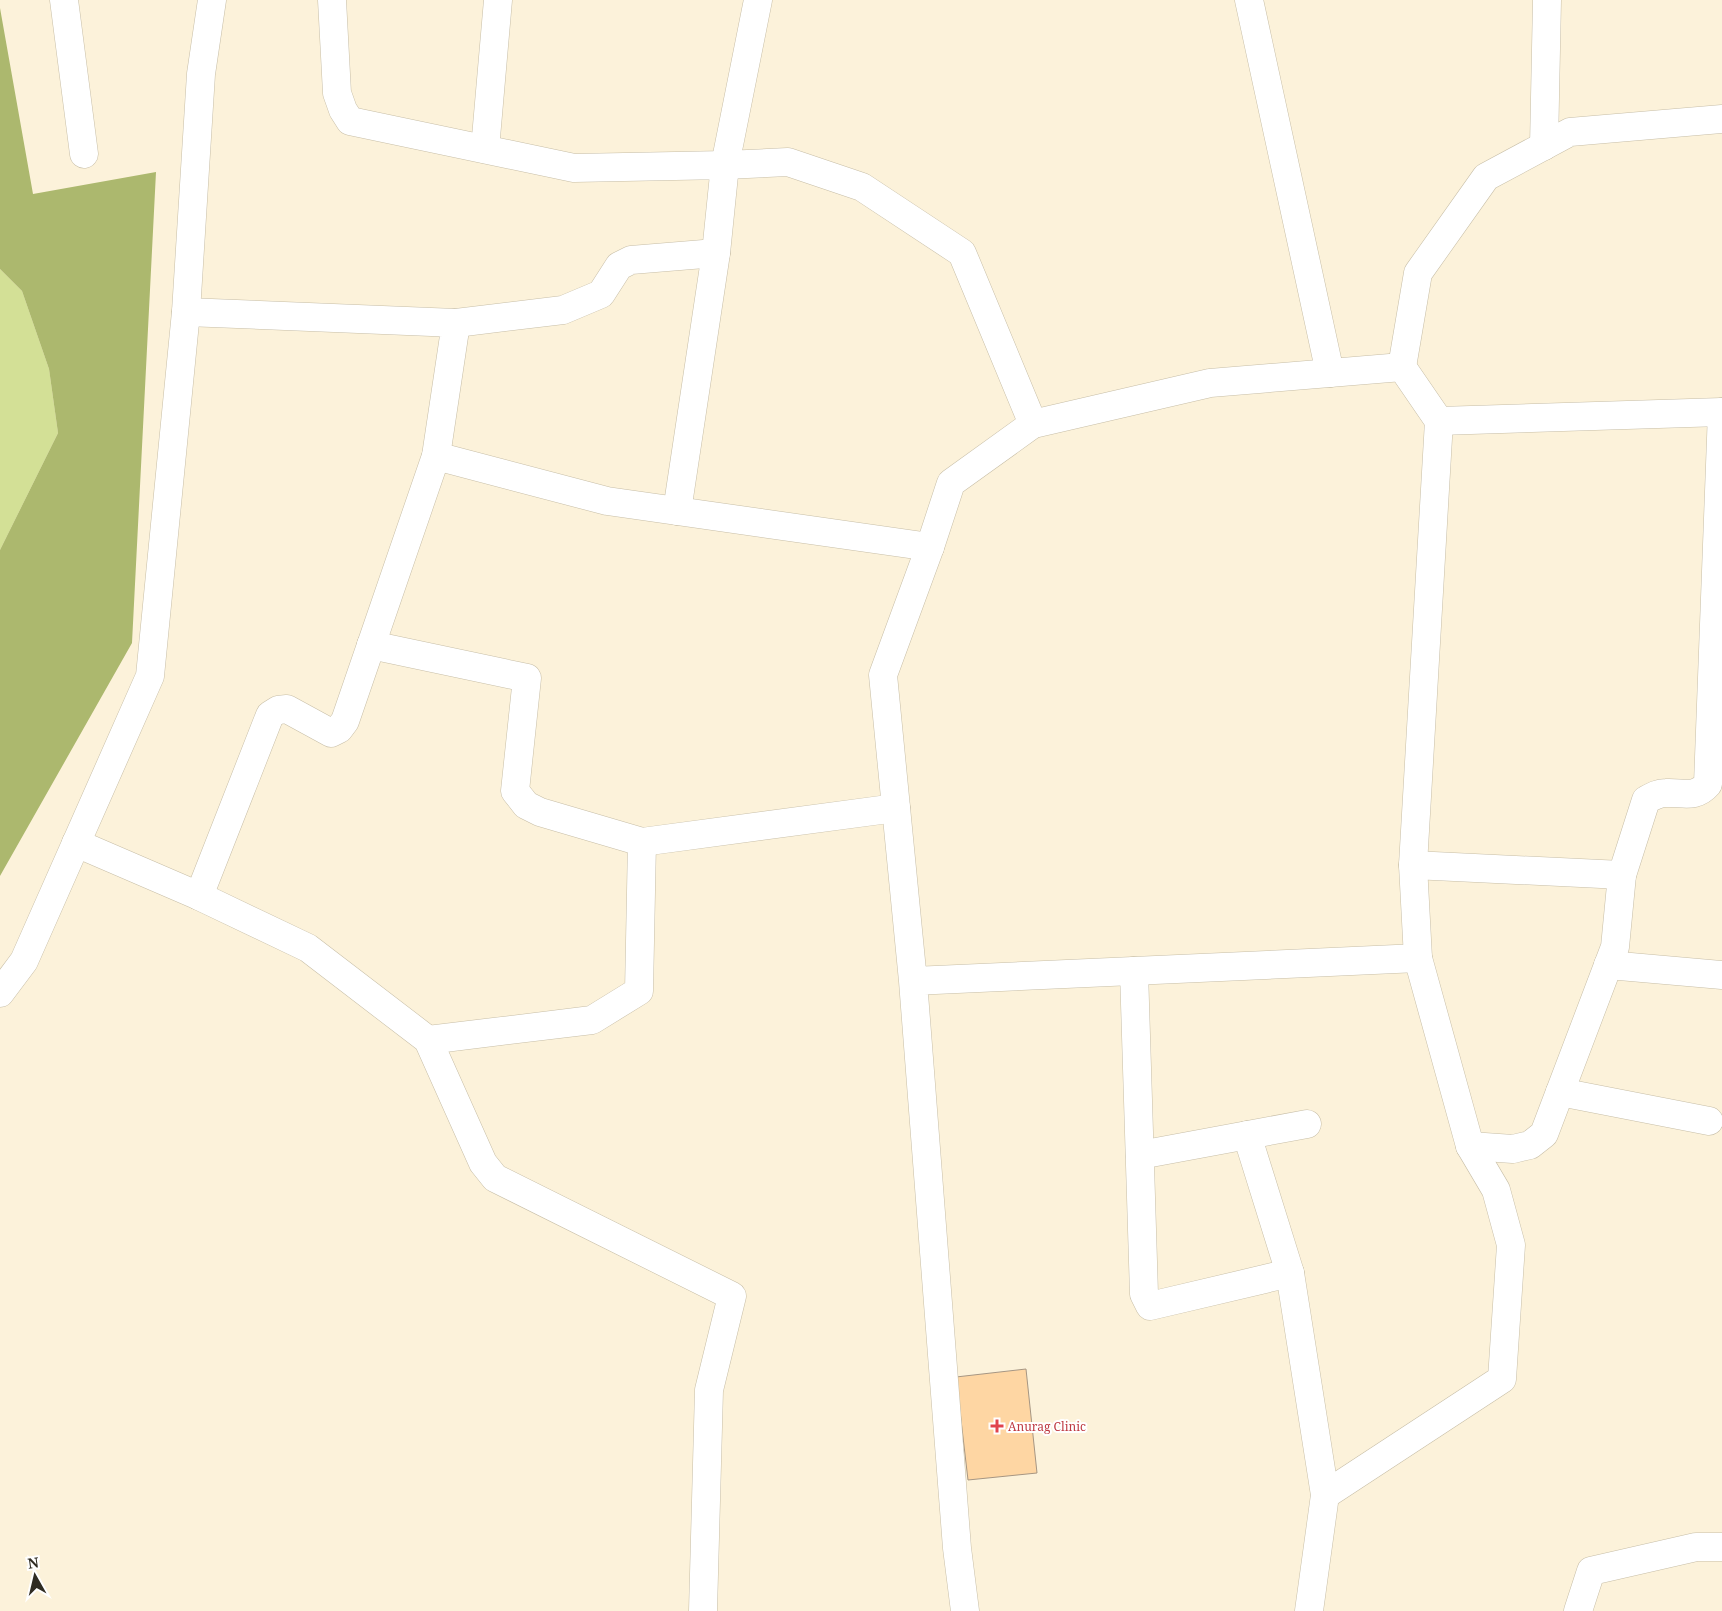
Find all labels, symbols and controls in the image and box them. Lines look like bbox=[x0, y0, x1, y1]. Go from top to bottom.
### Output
place label: Anurag Clinic bbox=[1008, 1418, 1086, 1435]
marker: Anurag Clinic bbox=[990, 1419, 1004, 1433]
north arrow bbox=[10, 1551, 60, 1601]
text: N bbox=[26, 1552, 40, 1573]

